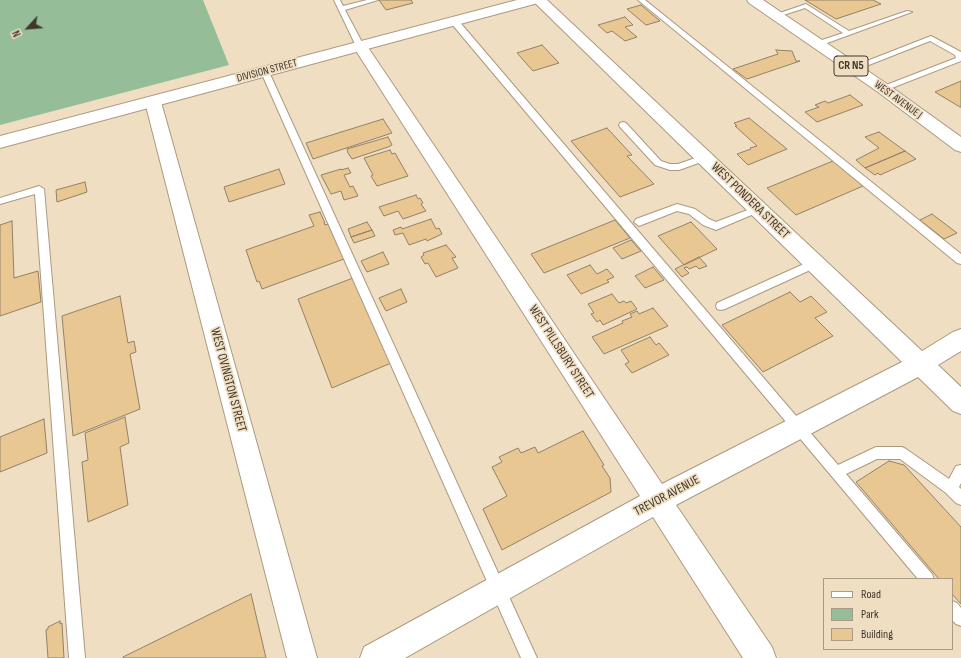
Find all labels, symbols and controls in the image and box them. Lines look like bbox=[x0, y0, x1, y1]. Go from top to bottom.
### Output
north arrow bbox=[8, 8, 48, 48]
text: N bbox=[10, 28, 24, 39]
road number: CR N5 bbox=[834, 56, 868, 76]
street label: DIVISION STREET bbox=[235, 57, 299, 85]
street label: WEST AVENUE J bbox=[871, 78, 925, 122]
street label: WEST PONDERA STREET bbox=[707, 160, 793, 242]
street label: WEST PILLSBURY STREET bbox=[525, 302, 597, 402]
street label: WEST OVINGTON STREET bbox=[207, 326, 249, 434]
street label: TREVOR AVENUE bbox=[632, 472, 702, 520]
legend bbox=[823, 578, 953, 650]
text: Road bbox=[861, 587, 881, 602]
text: Park bbox=[861, 607, 879, 622]
text: Building bbox=[861, 627, 893, 642]

